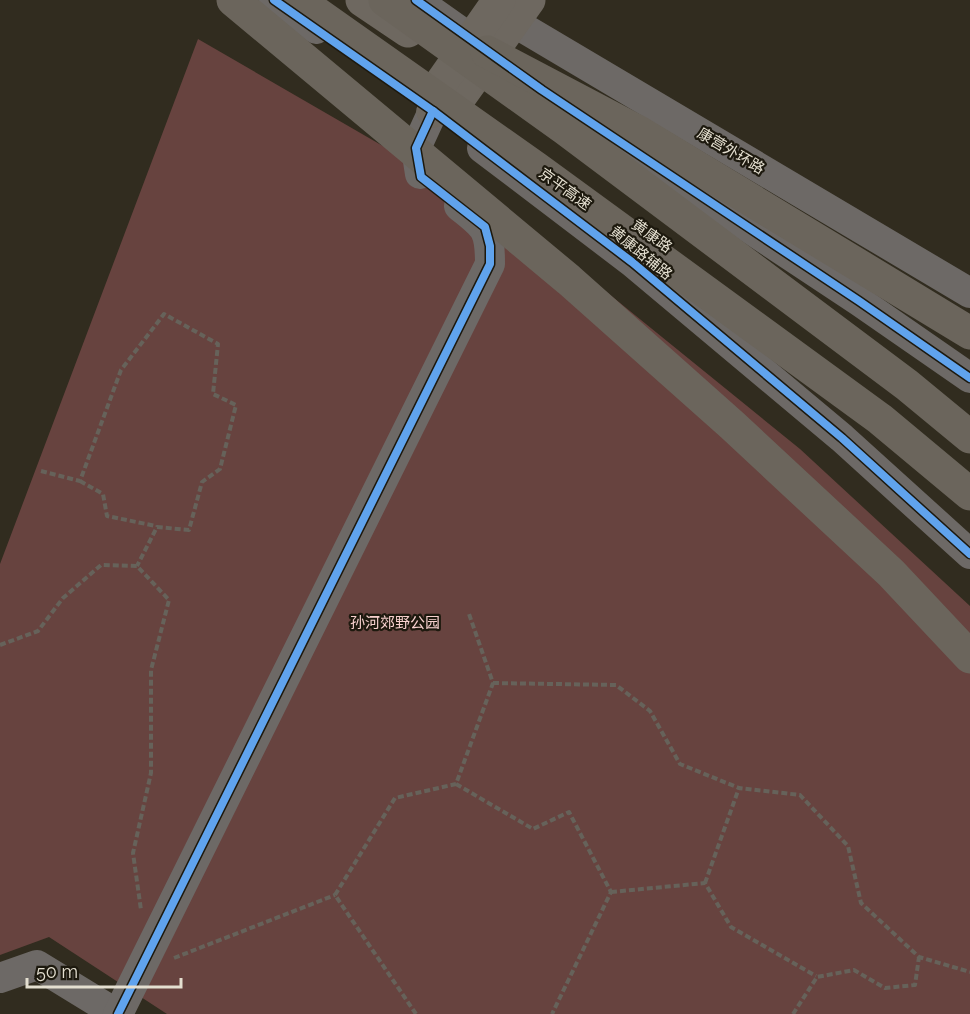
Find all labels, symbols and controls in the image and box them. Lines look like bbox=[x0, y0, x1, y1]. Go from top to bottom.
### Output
street label: 康营外环路 bbox=[694, 124, 768, 178]
street label: 京平高速 bbox=[535, 164, 595, 214]
street label: 黄康路 bbox=[629, 215, 675, 257]
street label: 黄康路辅路 bbox=[606, 222, 676, 284]
park label: 孙河郊野公园 bbox=[350, 614, 440, 632]
scale bar bbox=[27, 951, 182, 989]
text: 50 m bbox=[36, 961, 78, 982]

